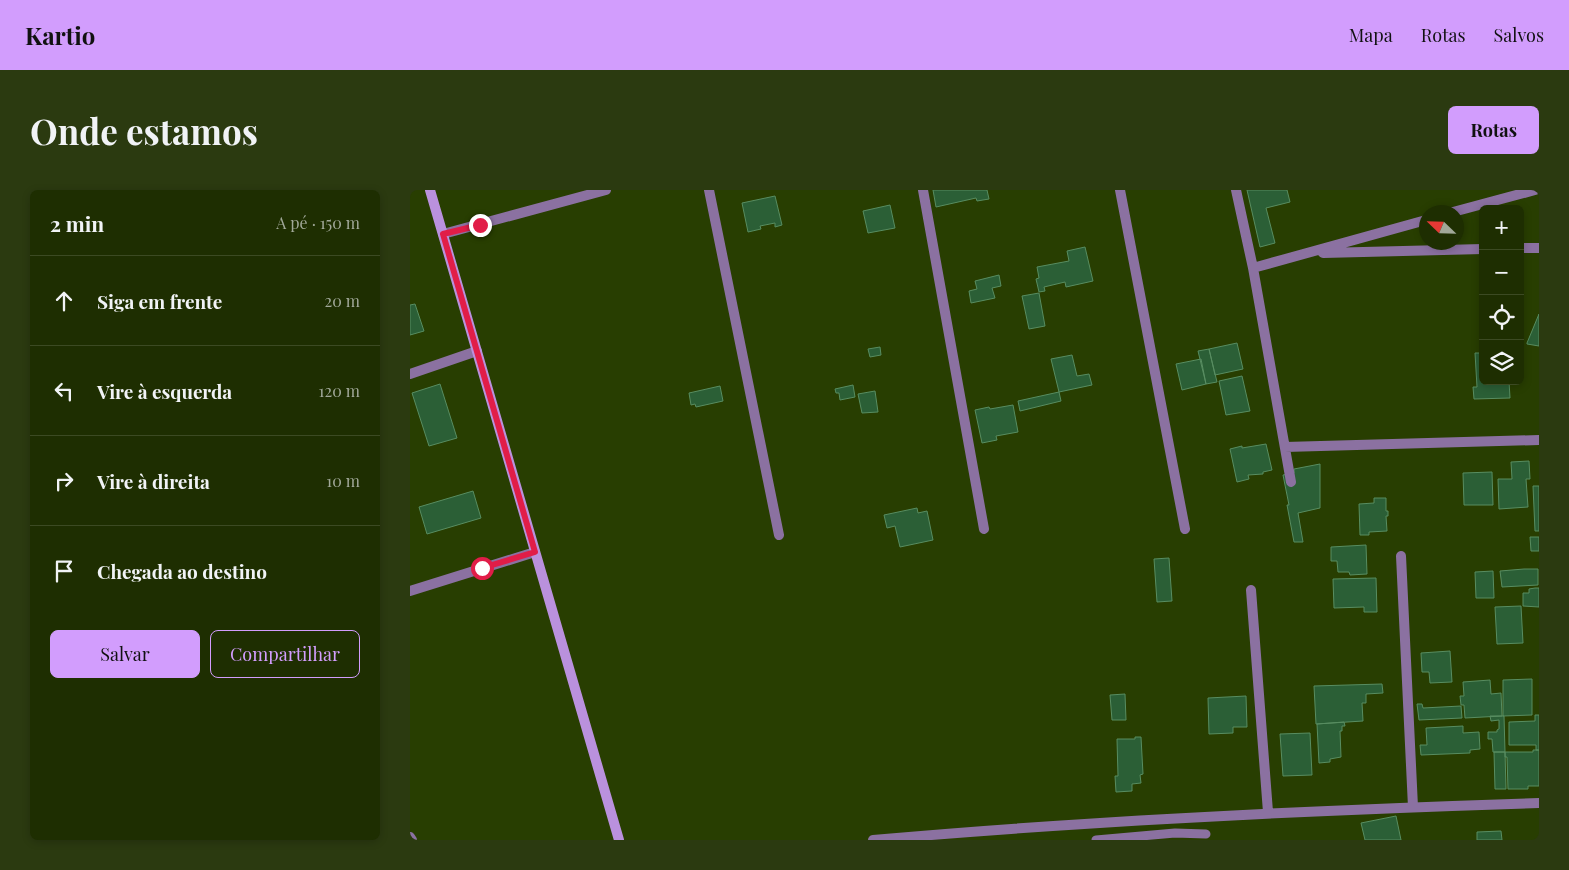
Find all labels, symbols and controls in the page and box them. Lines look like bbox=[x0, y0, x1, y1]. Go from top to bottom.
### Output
text: Kartio bbox=[25, 19, 95, 51]
text: Mapa bbox=[1349, 23, 1393, 47]
text: Rotas bbox=[1421, 23, 1466, 47]
text: Salvos bbox=[1494, 23, 1544, 47]
button: Rotas bbox=[1448, 106, 1539, 154]
text: Onde estamos bbox=[30, 107, 258, 154]
north arrow bbox=[1419, 205, 1464, 250]
map controls bbox=[1479, 205, 1524, 385]
button: + bbox=[1479, 205, 1524, 250]
text: 2 min bbox=[50, 209, 104, 237]
text: A pé · 150 m bbox=[276, 212, 360, 233]
route end bbox=[469, 214, 492, 237]
button: − bbox=[1479, 250, 1524, 295]
icon: ahead bbox=[50, 287, 78, 315]
text: Siga em frente bbox=[97, 288, 222, 314]
text: 20 m bbox=[325, 290, 360, 311]
button: locate bbox=[1479, 295, 1524, 340]
button: layers bbox=[1479, 340, 1524, 385]
icon: left bbox=[50, 377, 78, 405]
text: Vire à esquerda bbox=[97, 378, 232, 404]
text: 120 m bbox=[319, 380, 360, 401]
icon: right bbox=[50, 467, 78, 495]
text: Vire à direita bbox=[97, 468, 210, 494]
text: 10 m bbox=[326, 470, 360, 491]
icon: arrive bbox=[50, 557, 78, 585]
route start bbox=[471, 557, 494, 580]
text: Chegada ao destino bbox=[97, 558, 267, 584]
button: Salvar bbox=[50, 630, 200, 678]
button: Compartilhar bbox=[210, 630, 360, 678]

